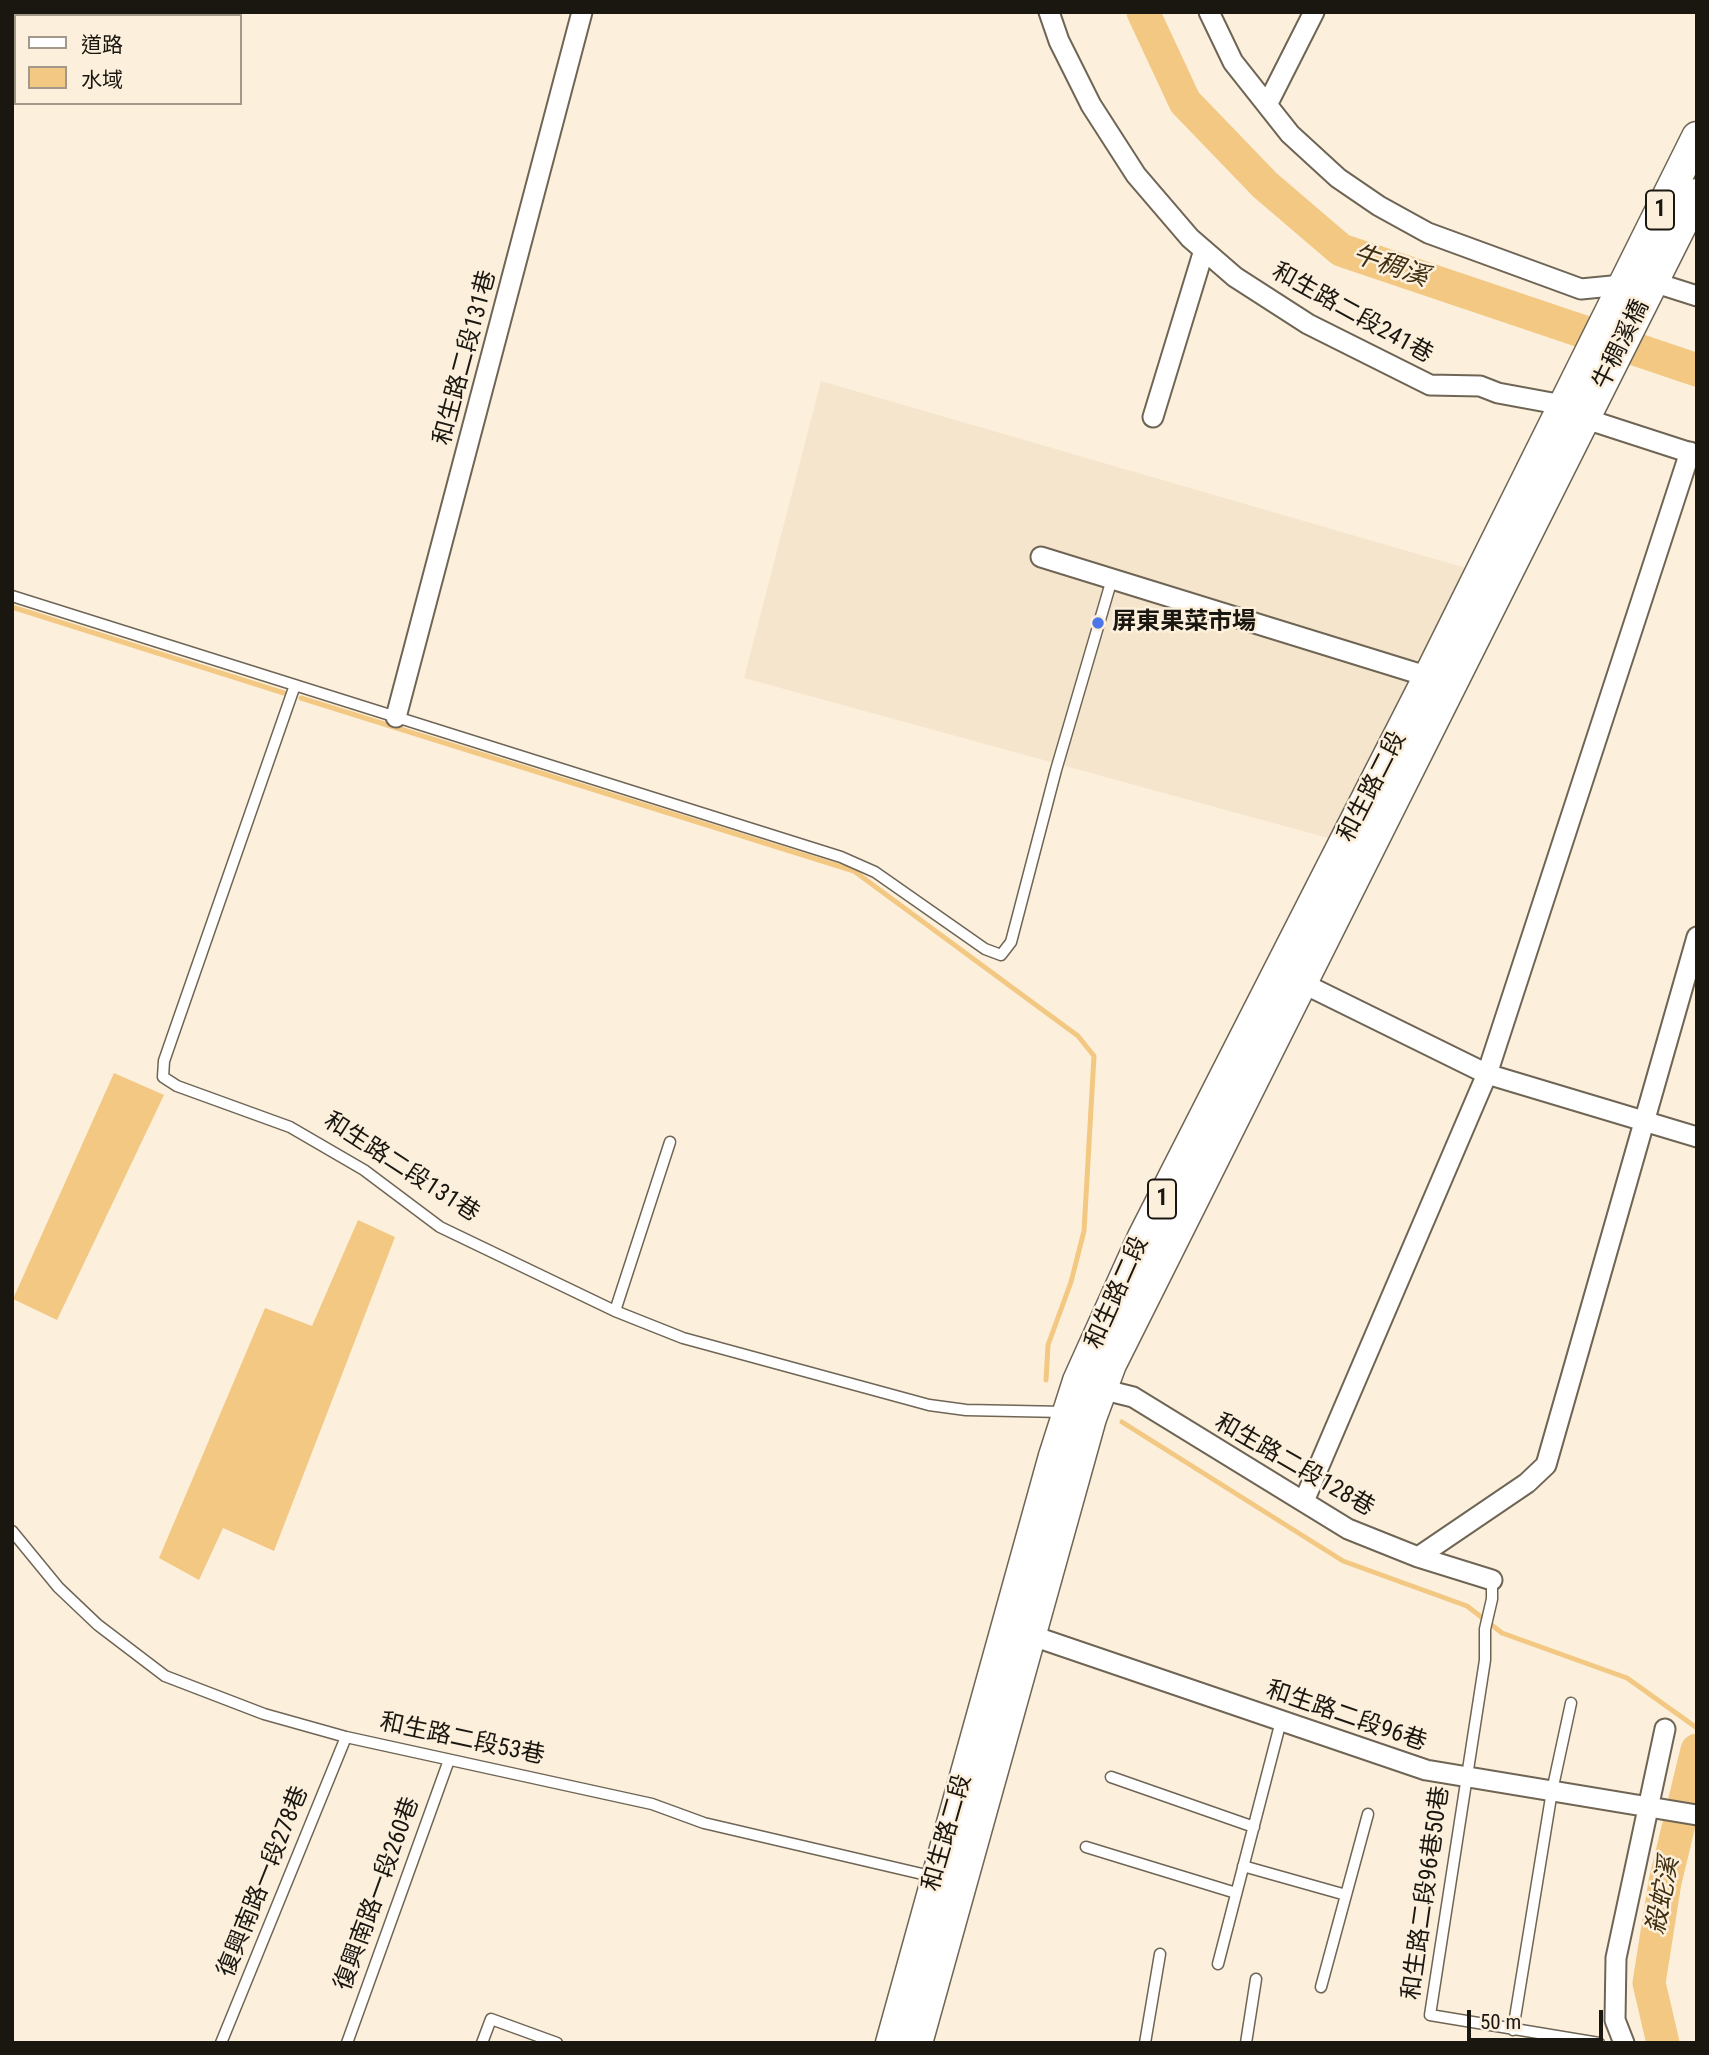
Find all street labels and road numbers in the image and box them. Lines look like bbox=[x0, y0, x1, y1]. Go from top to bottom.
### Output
road number: 1 bbox=[1646, 190, 1674, 230]
street label: 和生路二段241巷 bbox=[1267, 258, 1437, 370]
street label: 和生路二段131巷 bbox=[429, 268, 503, 448]
street label: 牛稠溪橋 bbox=[1588, 296, 1656, 394]
street label: 和生路二段 bbox=[1333, 727, 1413, 847]
street label: 和生路二段131巷 bbox=[318, 1107, 484, 1229]
road number: 1 bbox=[1148, 1180, 1176, 1218]
street label: 和生路二段 bbox=[1080, 1232, 1156, 1354]
street label: 和生路二段128巷 bbox=[1209, 1409, 1379, 1523]
street label: 和生路二段96巷 bbox=[1262, 1676, 1430, 1758]
street label: 和生路二段53巷 bbox=[377, 1708, 547, 1772]
street label: 和生路二段 bbox=[918, 1771, 978, 1895]
street label: 復興南路一段278巷 bbox=[213, 1782, 315, 1982]
street label: 和生路二段96巷50巷 bbox=[1398, 1784, 1456, 2002]
street label: 復興南路一段260巷 bbox=[330, 1793, 426, 1995]

